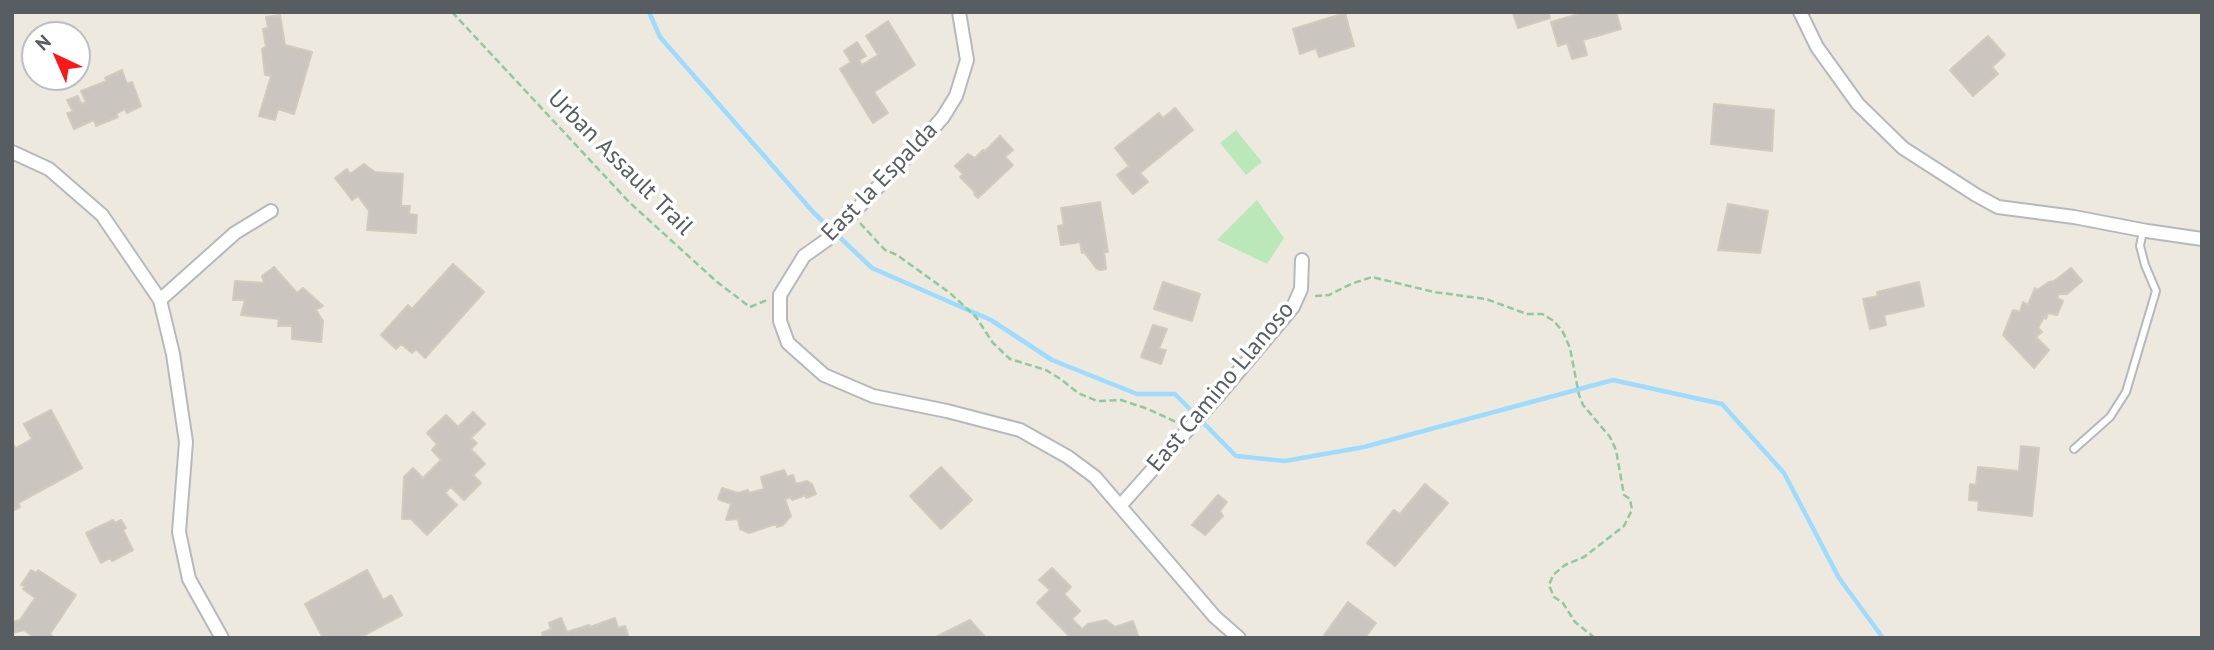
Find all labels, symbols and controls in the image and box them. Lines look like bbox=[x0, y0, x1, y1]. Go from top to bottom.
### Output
north arrow bbox=[21, 21, 91, 91]
text: N bbox=[30, 29, 56, 55]
street label: Urban Assault Trail bbox=[542, 85, 698, 241]
street label: East la Espalda bbox=[816, 116, 944, 248]
street label: East Camino Llanoso bbox=[1141, 296, 1301, 478]

